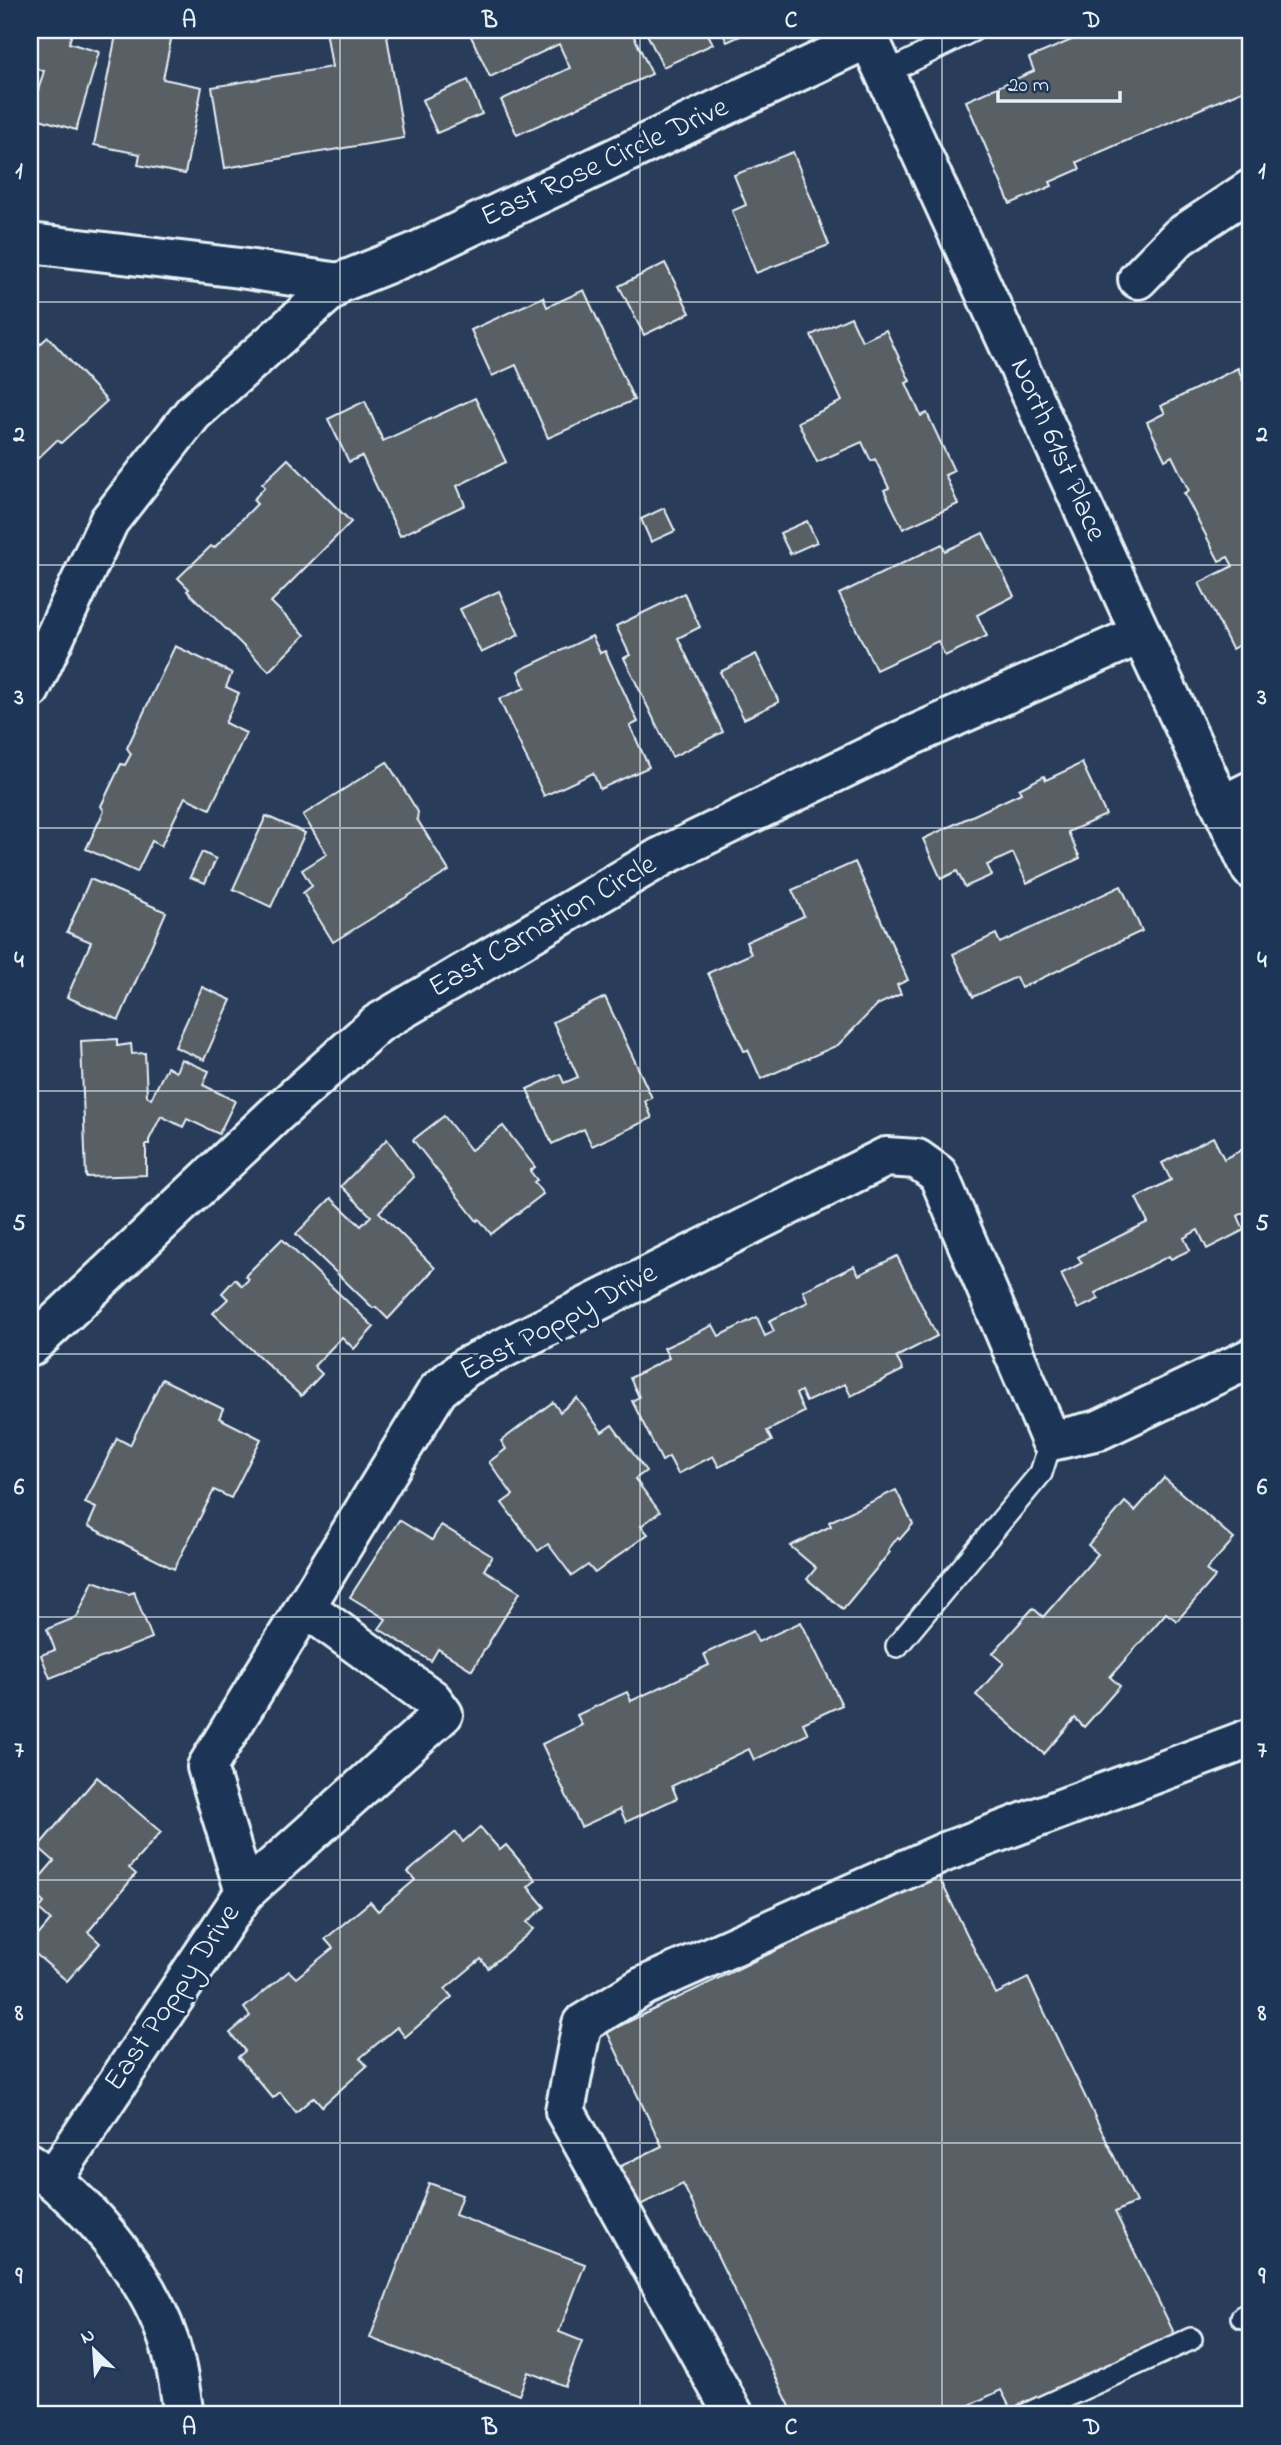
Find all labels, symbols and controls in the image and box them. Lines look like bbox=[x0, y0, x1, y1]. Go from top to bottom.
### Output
text: A bbox=[182, 5, 196, 38]
text: B bbox=[481, 5, 498, 38]
text: C bbox=[785, 5, 798, 38]
text: D bbox=[1083, 5, 1100, 38]
scale bar bbox=[998, 60, 1120, 104]
text: 20 m bbox=[1008, 71, 1049, 101]
street label: East Rose Circle Drive bbox=[474, 86, 737, 240]
text: 1 bbox=[15, 156, 23, 189]
text: 1 bbox=[1258, 156, 1266, 189]
street label: North 61st Place bbox=[997, 351, 1117, 549]
text: 2 bbox=[12, 419, 25, 452]
text: 2 bbox=[1255, 419, 1268, 452]
text: 3 bbox=[13, 682, 24, 715]
text: 3 bbox=[1256, 682, 1267, 715]
street label: East Carnation Circle bbox=[421, 844, 666, 1010]
text: 4 bbox=[14, 945, 24, 978]
text: 4 bbox=[1257, 945, 1267, 978]
text: 5 bbox=[12, 1208, 26, 1241]
text: 5 bbox=[1255, 1208, 1269, 1241]
street label: East Poppy Drive bbox=[452, 1252, 666, 1394]
text: 6 bbox=[14, 1472, 25, 1505]
text: 6 bbox=[1257, 1472, 1268, 1505]
text: 7 bbox=[14, 1735, 24, 1768]
text: 7 bbox=[1257, 1735, 1267, 1768]
street label: East Poppy Drive bbox=[94, 1895, 252, 2101]
text: 8 bbox=[14, 1998, 24, 2031]
text: 8 bbox=[1257, 1998, 1267, 2031]
text: 9 bbox=[15, 2261, 24, 2294]
text: 9 bbox=[1258, 2261, 1267, 2294]
north arrow bbox=[60, 2316, 130, 2386]
text: N bbox=[76, 2322, 100, 2352]
text: A bbox=[182, 2412, 196, 2445]
text: B bbox=[481, 2412, 498, 2445]
text: C bbox=[785, 2412, 798, 2445]
text: D bbox=[1083, 2412, 1100, 2445]

